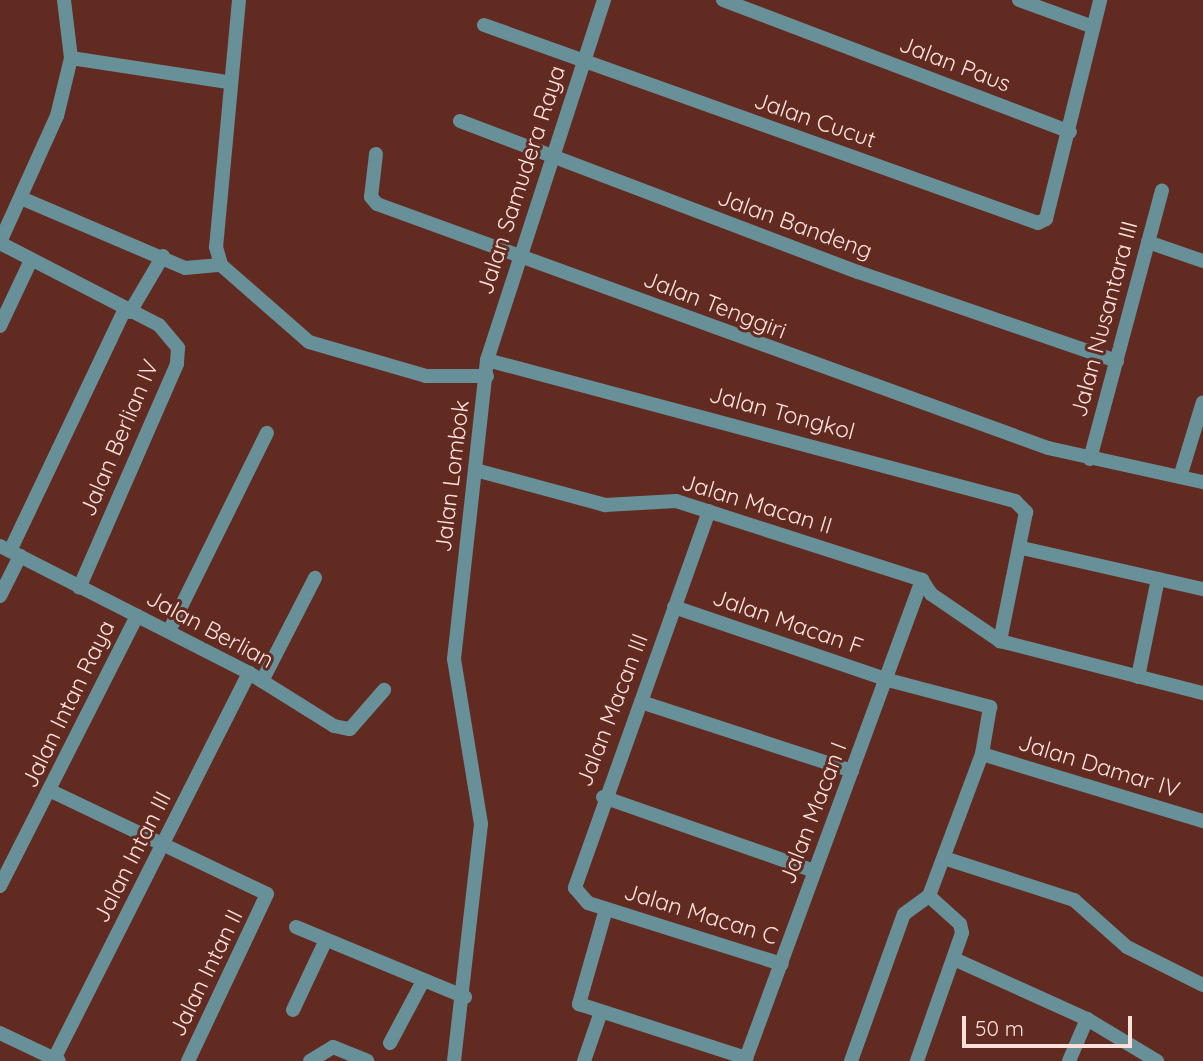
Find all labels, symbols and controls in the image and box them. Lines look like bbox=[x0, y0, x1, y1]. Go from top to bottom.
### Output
street label: Jalan Paus bbox=[895, 30, 1015, 98]
street label: Jalan Samudera Raya bbox=[471, 62, 571, 298]
street label: Jalan Cucut bbox=[751, 86, 879, 154]
street label: Jalan Bandeng bbox=[714, 183, 876, 265]
street label: Jalan Nusantara III bbox=[1065, 218, 1143, 420]
street label: Jalan Tenggiri bbox=[640, 265, 790, 345]
street label: Jalan Berlian IV bbox=[74, 356, 164, 520]
street label: Jalan Tongkol bbox=[706, 380, 858, 446]
street label: Jalan Lombok bbox=[429, 398, 475, 554]
street label: Jalan Macan II bbox=[678, 468, 836, 540]
street label: Jalan Macan F bbox=[709, 583, 867, 661]
street label: Jalan Berlian bbox=[142, 584, 278, 674]
street label: Jalan Intan Raya bbox=[16, 616, 120, 792]
street label: Jalan Macan III bbox=[570, 630, 654, 790]
street label: Jalan Damar IV bbox=[1015, 728, 1183, 804]
street label: Jalan Macan I bbox=[773, 738, 853, 888]
street label: Jalan Intan III bbox=[87, 787, 177, 927]
street label: Jalan Macan C bbox=[621, 878, 781, 950]
street label: Jalan Intan II bbox=[163, 905, 249, 1041]
scale bar bbox=[965, 1002, 1135, 1046]
text: 50 m bbox=[975, 1015, 1024, 1041]

